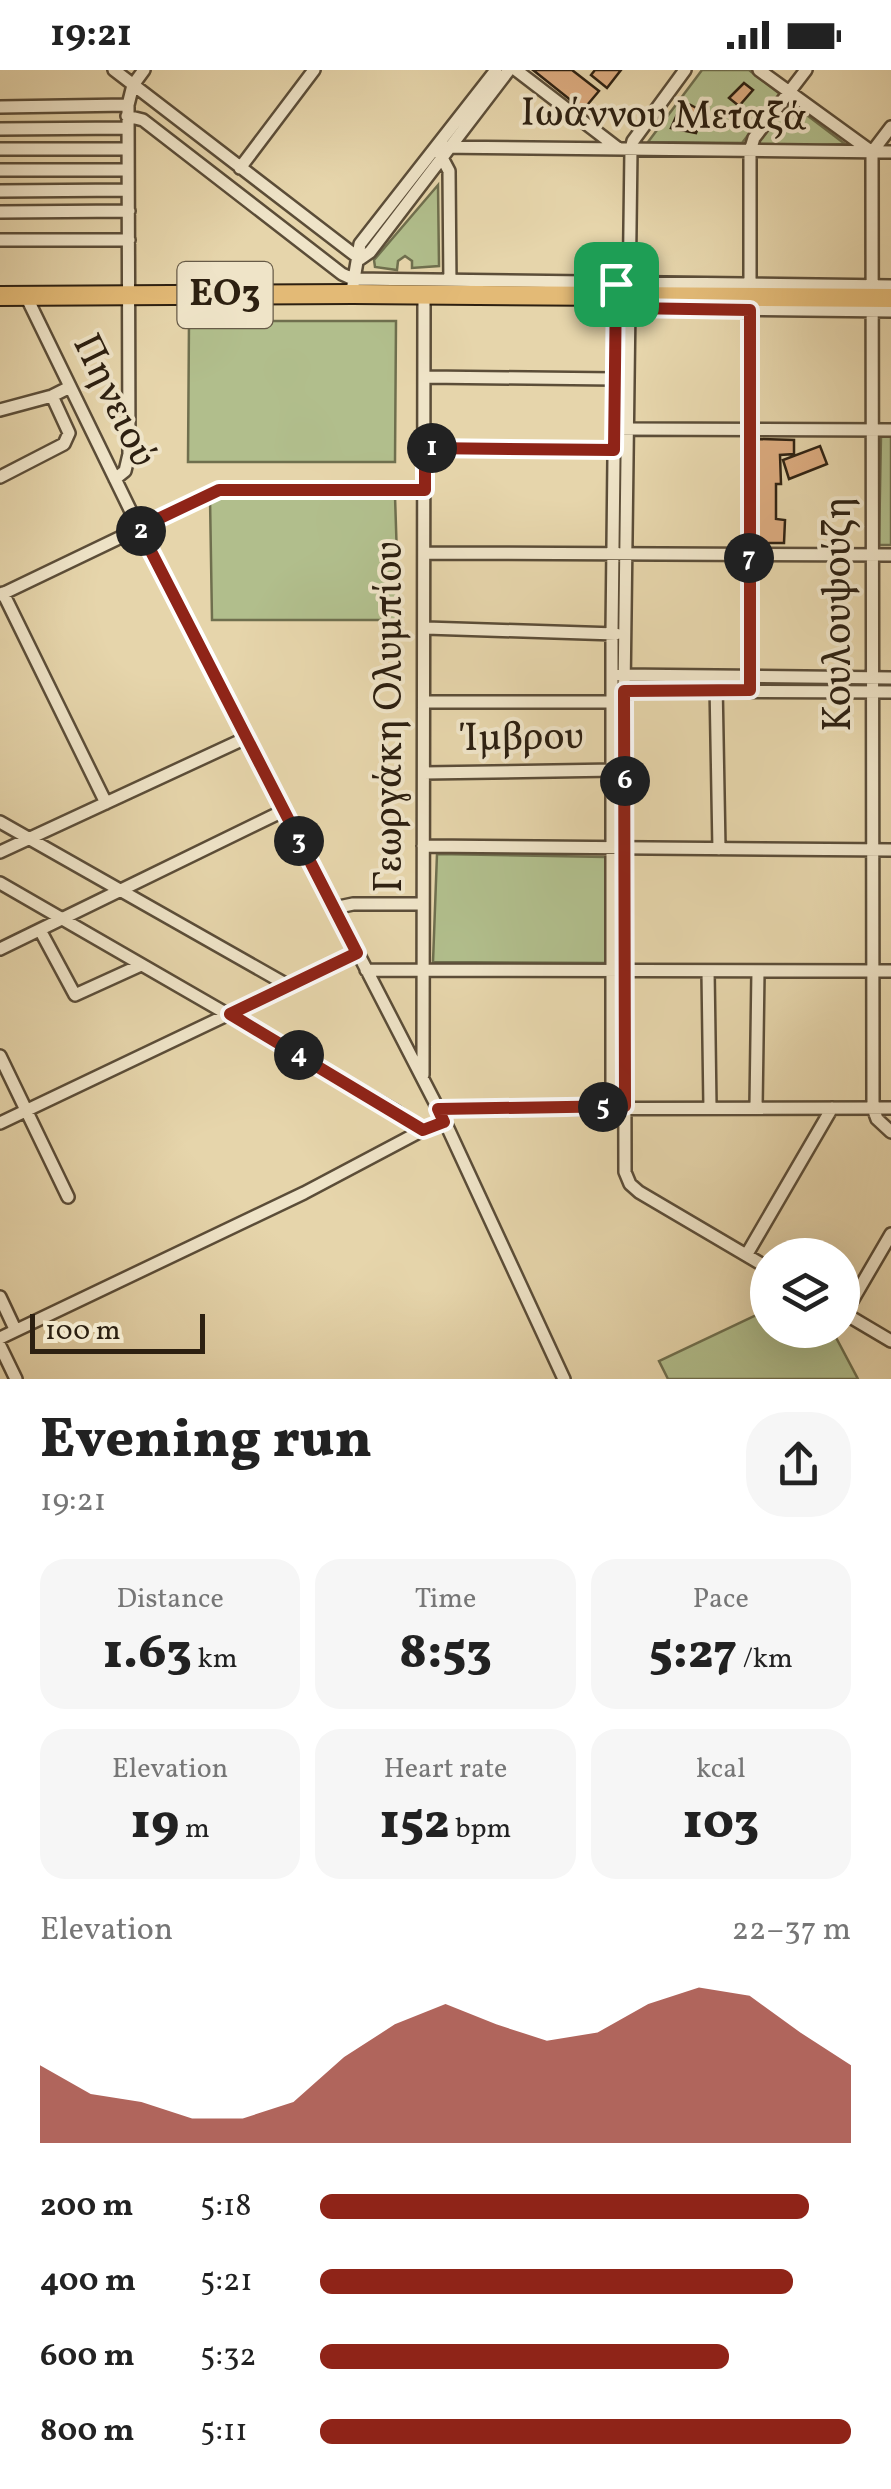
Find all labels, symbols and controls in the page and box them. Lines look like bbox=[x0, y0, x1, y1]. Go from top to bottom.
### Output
text: 19:21 bbox=[50, 9, 132, 62]
street label: Ιωάννου Μεταξά bbox=[520, 87, 808, 147]
pin bbox=[574, 242, 659, 327]
icon: arrive bbox=[589, 257, 644, 312]
road number: ΕΟ3 bbox=[178, 262, 272, 328]
street label: Πηνειού bbox=[57, 325, 169, 477]
pin: 1 bbox=[407, 423, 457, 473]
text: 1 bbox=[426, 428, 438, 467]
street label: Κουλουψούζη bbox=[812, 496, 868, 732]
pin: 2 bbox=[116, 506, 166, 556]
text: 2 bbox=[134, 511, 148, 550]
pin: 7 bbox=[724, 533, 774, 583]
text: 7 bbox=[742, 538, 756, 577]
street label: Γεωργάκη Ολυμπίου bbox=[363, 541, 419, 893]
street label: Ίμβρου bbox=[460, 710, 584, 768]
pin: 6 bbox=[600, 756, 650, 806]
text: 6 bbox=[617, 761, 633, 800]
pin: 3 bbox=[274, 816, 324, 866]
text: 3 bbox=[292, 821, 306, 860]
pin: 4 bbox=[274, 1030, 324, 1080]
text: 4 bbox=[291, 1035, 307, 1074]
pin: 5 bbox=[578, 1082, 628, 1132]
text: 5 bbox=[596, 1087, 610, 1126]
map controls bbox=[750, 1238, 860, 1348]
button: layers bbox=[750, 1238, 860, 1348]
scale bar bbox=[30, 1309, 205, 1354]
text: 100 m bbox=[45, 1312, 120, 1351]
text: Evening run bbox=[40, 1404, 372, 1480]
button: share bbox=[746, 1412, 851, 1517]
text: 19:21 bbox=[40, 1480, 106, 1524]
text: Distance bbox=[117, 1580, 224, 1619]
text: Time bbox=[415, 1580, 476, 1619]
text: Pace bbox=[693, 1580, 749, 1619]
text: 1.63 bbox=[103, 1619, 192, 1689]
text: 8:53 bbox=[399, 1619, 492, 1689]
text: 5:27 bbox=[649, 1619, 737, 1689]
text: km bbox=[192, 1640, 238, 1679]
text: /km bbox=[737, 1640, 793, 1679]
text: Elevation bbox=[112, 1750, 228, 1789]
text: Heart rate bbox=[384, 1750, 507, 1789]
text: kcal bbox=[696, 1750, 746, 1789]
text: 19 bbox=[131, 1789, 179, 1859]
text: 152 bbox=[380, 1789, 450, 1859]
text: 103 bbox=[683, 1789, 759, 1859]
text: m bbox=[179, 1810, 210, 1849]
text: bpm bbox=[450, 1810, 511, 1849]
text: Elevation bbox=[40, 1909, 173, 1953]
text: 22–37 m bbox=[732, 1909, 851, 1953]
text: 200 m bbox=[40, 2185, 134, 2229]
text: 5:18 bbox=[200, 2185, 252, 2229]
text: 400 m bbox=[40, 2260, 136, 2304]
text: 5:21 bbox=[200, 2260, 253, 2304]
text: 600 m bbox=[40, 2335, 135, 2379]
text: 5:32 bbox=[200, 2335, 257, 2379]
text: 800 m bbox=[40, 2410, 135, 2454]
text: 5:11 bbox=[200, 2410, 248, 2454]

